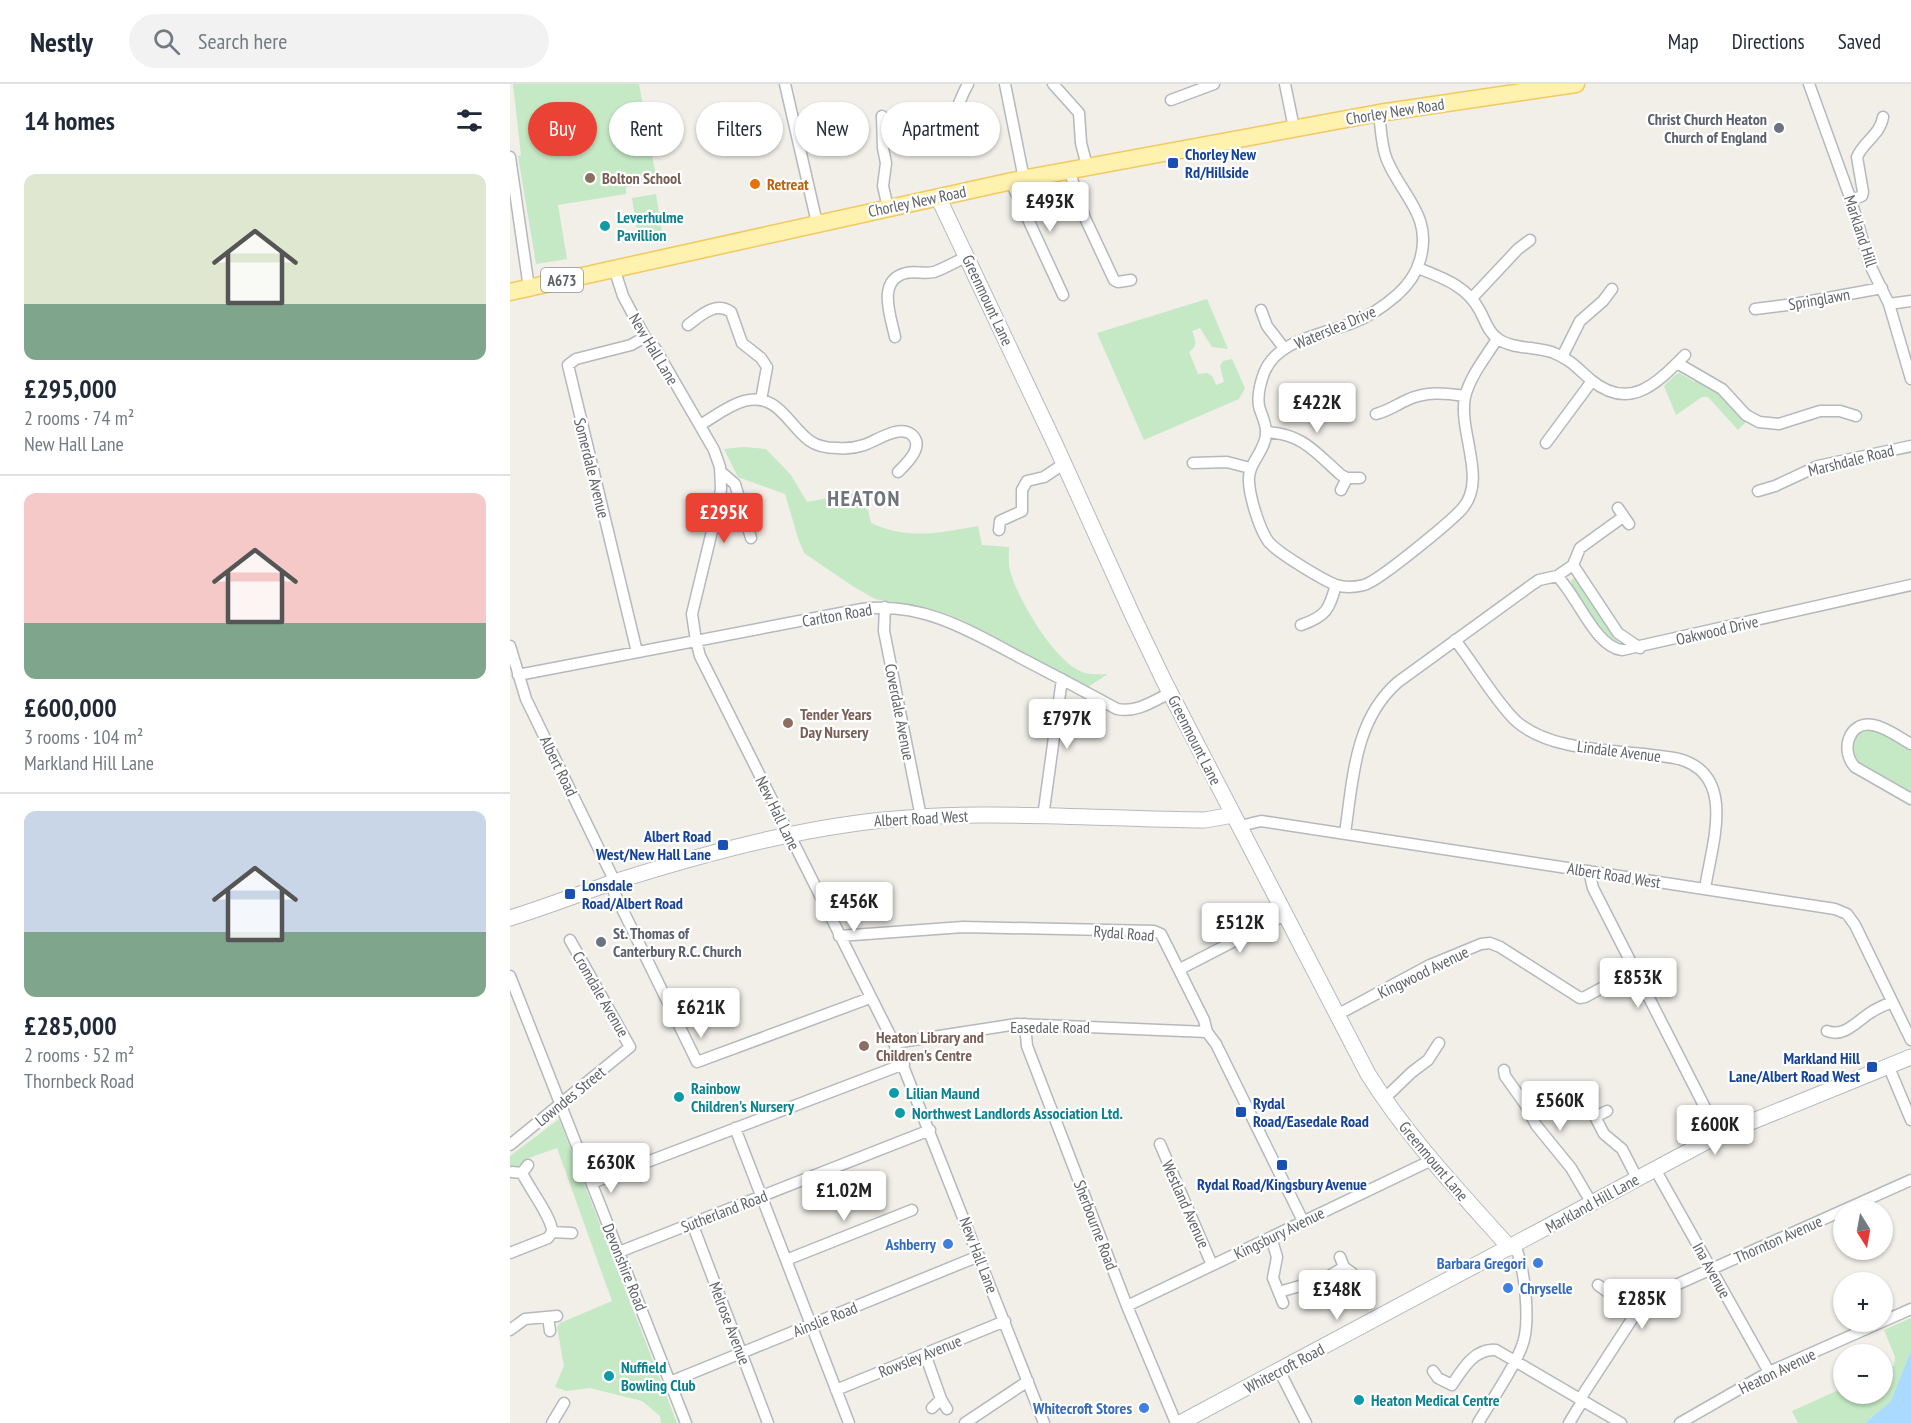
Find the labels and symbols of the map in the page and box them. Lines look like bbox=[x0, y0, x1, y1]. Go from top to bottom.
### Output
street label: Chorley New Road bbox=[1344, 93, 1446, 129]
place label: Christ Church Heaton Church of England bbox=[1648, 109, 1767, 147]
marker: Christ Church Heaton Church of England bbox=[1772, 121, 1786, 135]
place label: Chorley New Rd/Hillside bbox=[1185, 144, 1257, 182]
marker: Chorley New Rd/Hillside bbox=[1166, 156, 1180, 170]
place label: Bolton School bbox=[602, 168, 681, 188]
marker: Bolton School bbox=[583, 171, 597, 185]
place label: Retreat bbox=[767, 174, 809, 194]
marker: Retreat bbox=[748, 177, 762, 191]
street label: Chorley New Road bbox=[866, 181, 968, 221]
pin: £493K bbox=[1008, 182, 1092, 233]
street label: Markland Hill bbox=[1840, 193, 1882, 270]
place label: Leverhulme Pavillion bbox=[617, 207, 684, 245]
marker: Leverhulme Pavillion bbox=[598, 219, 612, 233]
street label: Greenmount Lane bbox=[958, 251, 1018, 349]
road number: A673 bbox=[541, 268, 583, 292]
street label: Springlawn bbox=[1787, 284, 1851, 314]
street label: Waterslea Drive bbox=[1291, 301, 1379, 353]
street label: New Hall Lane bbox=[625, 310, 683, 388]
pin: £422K bbox=[1275, 383, 1359, 434]
street label: Somerdale Avenue bbox=[570, 416, 614, 520]
street label: Marshdale Road bbox=[1806, 440, 1896, 480]
district label: HEATON bbox=[827, 484, 901, 512]
pin: £295K bbox=[682, 493, 766, 544]
street label: Carlton Road bbox=[801, 599, 874, 631]
street label: Oakwood Drive bbox=[1674, 611, 1760, 649]
street label: Coverdale Avenue bbox=[881, 662, 919, 762]
street label: Greenmount Lane bbox=[1164, 692, 1226, 788]
pin: £797K bbox=[1025, 699, 1109, 750]
place label: Tender Years Day Nursery bbox=[800, 704, 872, 742]
marker: Tender Years Day Nursery bbox=[781, 716, 795, 730]
street label: Albert Road bbox=[536, 733, 582, 800]
street label: Lindale Avenue bbox=[1576, 736, 1662, 766]
street label: New Hall Lane bbox=[752, 773, 804, 853]
street label: Albert Road West bbox=[873, 806, 969, 830]
place label: Albert Road West/New Hall Lane bbox=[595, 826, 711, 864]
marker: Albert Road West/New Hall Lane bbox=[716, 838, 730, 852]
street label: Albert Road West bbox=[1566, 858, 1663, 892]
place label: Lonsdale Road/Albert Road bbox=[582, 875, 683, 913]
pin: £456K bbox=[812, 882, 896, 933]
marker: Lonsdale Road/Albert Road bbox=[563, 887, 577, 901]
pin: £512K bbox=[1198, 903, 1282, 954]
street label: Rydal Road bbox=[1093, 921, 1155, 945]
place label: St. Thomas of Canterbury R.C. Church bbox=[613, 923, 742, 961]
marker: St. Thomas of Canterbury R.C. Church bbox=[594, 935, 608, 949]
street label: Kingwood Avenue bbox=[1374, 941, 1472, 1003]
street label: Cromdale Avenue bbox=[568, 947, 634, 1041]
pin: £853K bbox=[1596, 958, 1680, 1009]
pin: £621K bbox=[659, 988, 743, 1039]
street label: Easedale Road bbox=[1010, 1017, 1090, 1037]
place label: Heaton Library and Children's Centre bbox=[876, 1027, 984, 1065]
marker: Heaton Library and Children's Centre bbox=[857, 1039, 871, 1053]
place label: Markland Hill Lane/Albert Road West bbox=[1729, 1048, 1860, 1086]
marker: Markland Hill Lane/Albert Road West bbox=[1865, 1060, 1879, 1074]
street label: Lowndes Street bbox=[531, 1061, 610, 1130]
place label: Rainbow Children's Nursery bbox=[691, 1078, 795, 1116]
pin: £560K bbox=[1518, 1081, 1602, 1132]
place label: Lilian Maund bbox=[906, 1083, 980, 1103]
marker: Lilian Maund bbox=[887, 1086, 901, 1100]
marker: Rainbow Children's Nursery bbox=[672, 1090, 686, 1104]
place label: Rydal Road/Easedale Road bbox=[1253, 1093, 1369, 1131]
place label: Northwest Landlords Association Ltd. bbox=[912, 1103, 1123, 1123]
marker: Rydal Road/Easedale Road bbox=[1234, 1105, 1248, 1119]
pin: £600K bbox=[1673, 1105, 1757, 1156]
marker: Northwest Landlords Association Ltd. bbox=[893, 1106, 907, 1120]
street label: Greenmount Lane bbox=[1395, 1117, 1473, 1205]
pin: £630K bbox=[569, 1143, 653, 1194]
street label: Westland Avenue bbox=[1158, 1157, 1214, 1251]
marker: Rydal Road/Kingsbury Avenue bbox=[1275, 1158, 1289, 1172]
street label: Markland Hill Lane bbox=[1542, 1169, 1642, 1237]
pin: £1.02M bbox=[795, 1171, 893, 1222]
place label: Rydal Road/Kingsbury Avenue bbox=[1197, 1174, 1367, 1194]
street label: Sherbourne Road bbox=[1070, 1177, 1122, 1273]
street label: Sutherland Road bbox=[678, 1185, 770, 1237]
north arrow bbox=[1833, 1200, 1893, 1260]
street label: Kingsbury Avenue bbox=[1231, 1203, 1327, 1263]
street label: Thornton Avenue bbox=[1731, 1211, 1825, 1267]
street label: New Hall Lane bbox=[955, 1214, 1003, 1296]
street label: Devonshire Road bbox=[598, 1220, 652, 1314]
place label: Ashberry bbox=[884, 1234, 937, 1254]
marker: Ashberry bbox=[941, 1237, 955, 1251]
street label: Ina Avenue bbox=[1689, 1239, 1735, 1301]
place label: Barbara Gregori bbox=[1437, 1253, 1526, 1273]
marker: Barbara Gregori bbox=[1531, 1256, 1545, 1270]
pin: £348K bbox=[1295, 1270, 1379, 1321]
place label: Chryselle bbox=[1520, 1278, 1573, 1298]
street label: Melrose Avenue bbox=[705, 1279, 755, 1367]
pin: £285K bbox=[1600, 1279, 1684, 1330]
marker: Chryselle bbox=[1501, 1281, 1515, 1295]
street label: Ainslie Road bbox=[790, 1297, 860, 1341]
street label: Rowsley Avenue bbox=[876, 1330, 964, 1382]
street label: Whitecroft Road bbox=[1241, 1339, 1328, 1397]
street label: Heaton Avenue bbox=[1735, 1344, 1819, 1398]
place label: Nuffield Bowling Club bbox=[621, 1357, 696, 1395]
marker: Nuffield Bowling Club bbox=[602, 1369, 616, 1383]
place label: Heaton Medical Centre bbox=[1371, 1390, 1500, 1410]
marker: Heaton Medical Centre bbox=[1352, 1393, 1366, 1407]
place label: Whitecroft Stores bbox=[1032, 1398, 1132, 1418]
marker: Whitecroft Stores bbox=[1137, 1401, 1151, 1415]

